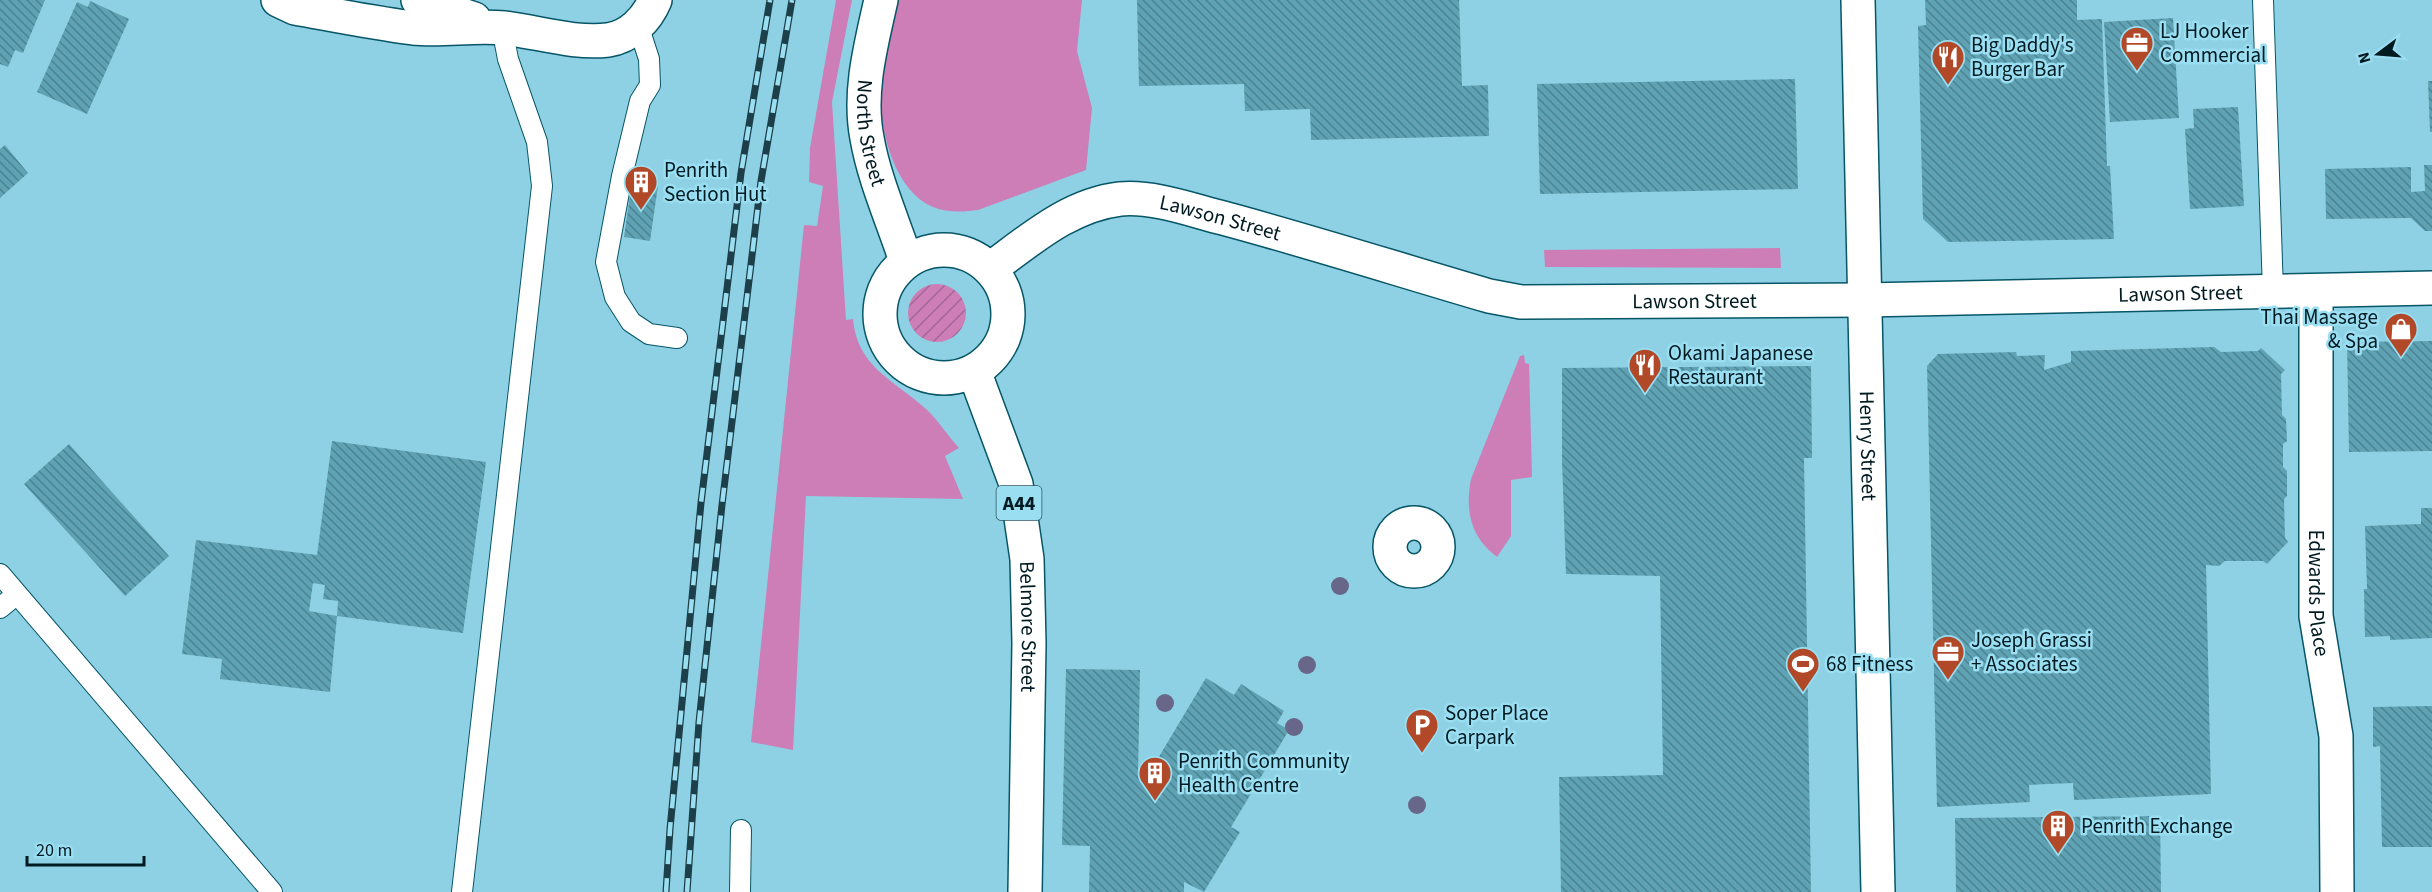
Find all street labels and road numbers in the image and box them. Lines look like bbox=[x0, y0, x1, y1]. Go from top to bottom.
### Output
street label: North Street bbox=[849, 78, 894, 190]
street label: Lawson Street bbox=[1157, 187, 1284, 248]
street label: Lawson Street bbox=[2118, 277, 2243, 310]
street label: Lawson Street bbox=[1632, 286, 1757, 316]
street label: Henry Street bbox=[1852, 391, 1884, 501]
road number: A44 bbox=[996, 486, 1042, 520]
street label: Edwards Place bbox=[2301, 529, 2337, 658]
street label: Belmore Street bbox=[1012, 561, 1044, 693]

